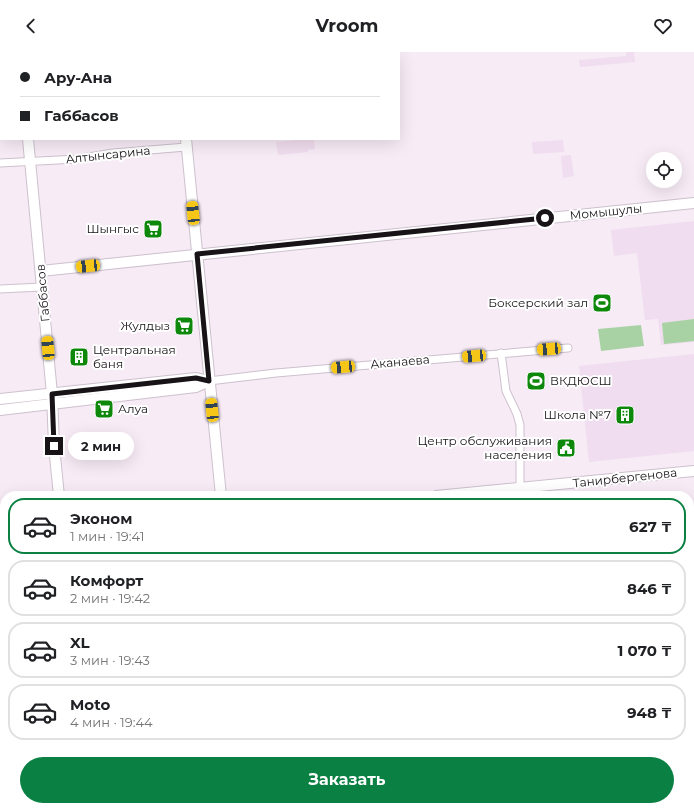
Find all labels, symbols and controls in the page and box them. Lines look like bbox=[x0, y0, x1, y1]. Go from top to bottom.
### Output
icon: back bbox=[20, 15, 42, 37]
text: Vroom bbox=[316, 15, 378, 37]
icon: heart bbox=[652, 15, 674, 37]
text: Ару-Ана bbox=[44, 68, 112, 87]
text: Габбасов bbox=[44, 106, 119, 125]
street label: Алтынсарина bbox=[65, 143, 151, 166]
map controls bbox=[646, 152, 682, 188]
button: locate bbox=[646, 152, 682, 188]
car bbox=[186, 200, 200, 226]
street label: Момышулы bbox=[569, 200, 643, 223]
route start bbox=[536, 209, 554, 227]
supermarket icon: Шынгыс bbox=[142, 218, 164, 240]
place label: Шынгыс bbox=[86, 221, 139, 236]
car bbox=[75, 259, 101, 273]
street label: Габбасов bbox=[33, 264, 52, 323]
sports icon: Боксерский зал bbox=[591, 292, 613, 314]
place label: Боксерский зал bbox=[488, 295, 588, 310]
supermarket icon: Жулдыз bbox=[173, 315, 195, 337]
place label: Жулдыз bbox=[121, 318, 170, 333]
car bbox=[41, 336, 55, 360]
place label: Центральная баня bbox=[93, 342, 176, 371]
car bbox=[537, 342, 561, 356]
building icon: Центральная баня bbox=[68, 346, 90, 368]
car bbox=[462, 349, 486, 363]
street label: Аканаева bbox=[370, 351, 430, 372]
car bbox=[331, 360, 355, 374]
sports icon: ВКДЮСШ bbox=[525, 370, 547, 392]
place label: ВКДЮСШ bbox=[550, 373, 612, 388]
car bbox=[205, 397, 219, 423]
supermarket icon: Алуа bbox=[93, 398, 115, 420]
place label: Алуа bbox=[118, 401, 148, 416]
building icon: Школа №7 bbox=[614, 404, 636, 426]
place label: Школа №7 bbox=[544, 407, 611, 422]
callout: 2 мин bbox=[68, 432, 134, 460]
place label: Центр обслуживания населения bbox=[417, 433, 552, 462]
route end bbox=[45, 437, 63, 455]
public building icon: Центр обслуживания населения bbox=[555, 437, 577, 459]
text: 2 мин bbox=[81, 438, 121, 454]
street label: Танирбергенова bbox=[572, 465, 678, 490]
icon: car bbox=[22, 508, 58, 544]
text: Эконом bbox=[70, 509, 132, 528]
text: 627 ₸ bbox=[629, 517, 672, 536]
text: 1 мин · 19:41 bbox=[70, 528, 145, 544]
icon: car bbox=[22, 570, 58, 606]
text: Комфорт bbox=[70, 571, 143, 590]
text: 846 ₸ bbox=[627, 579, 672, 598]
text: 2 мин · 19:42 bbox=[70, 590, 150, 606]
icon: car bbox=[22, 632, 58, 668]
text: XL bbox=[70, 633, 89, 652]
text: 1 070 ₸ bbox=[617, 641, 672, 660]
text: 3 мин · 19:43 bbox=[70, 652, 150, 668]
icon: car bbox=[22, 694, 58, 730]
text: Moto bbox=[70, 695, 110, 714]
text: 948 ₸ bbox=[627, 703, 672, 722]
text: 4 мин · 19:44 bbox=[70, 714, 153, 730]
button: Заказать bbox=[20, 757, 674, 803]

